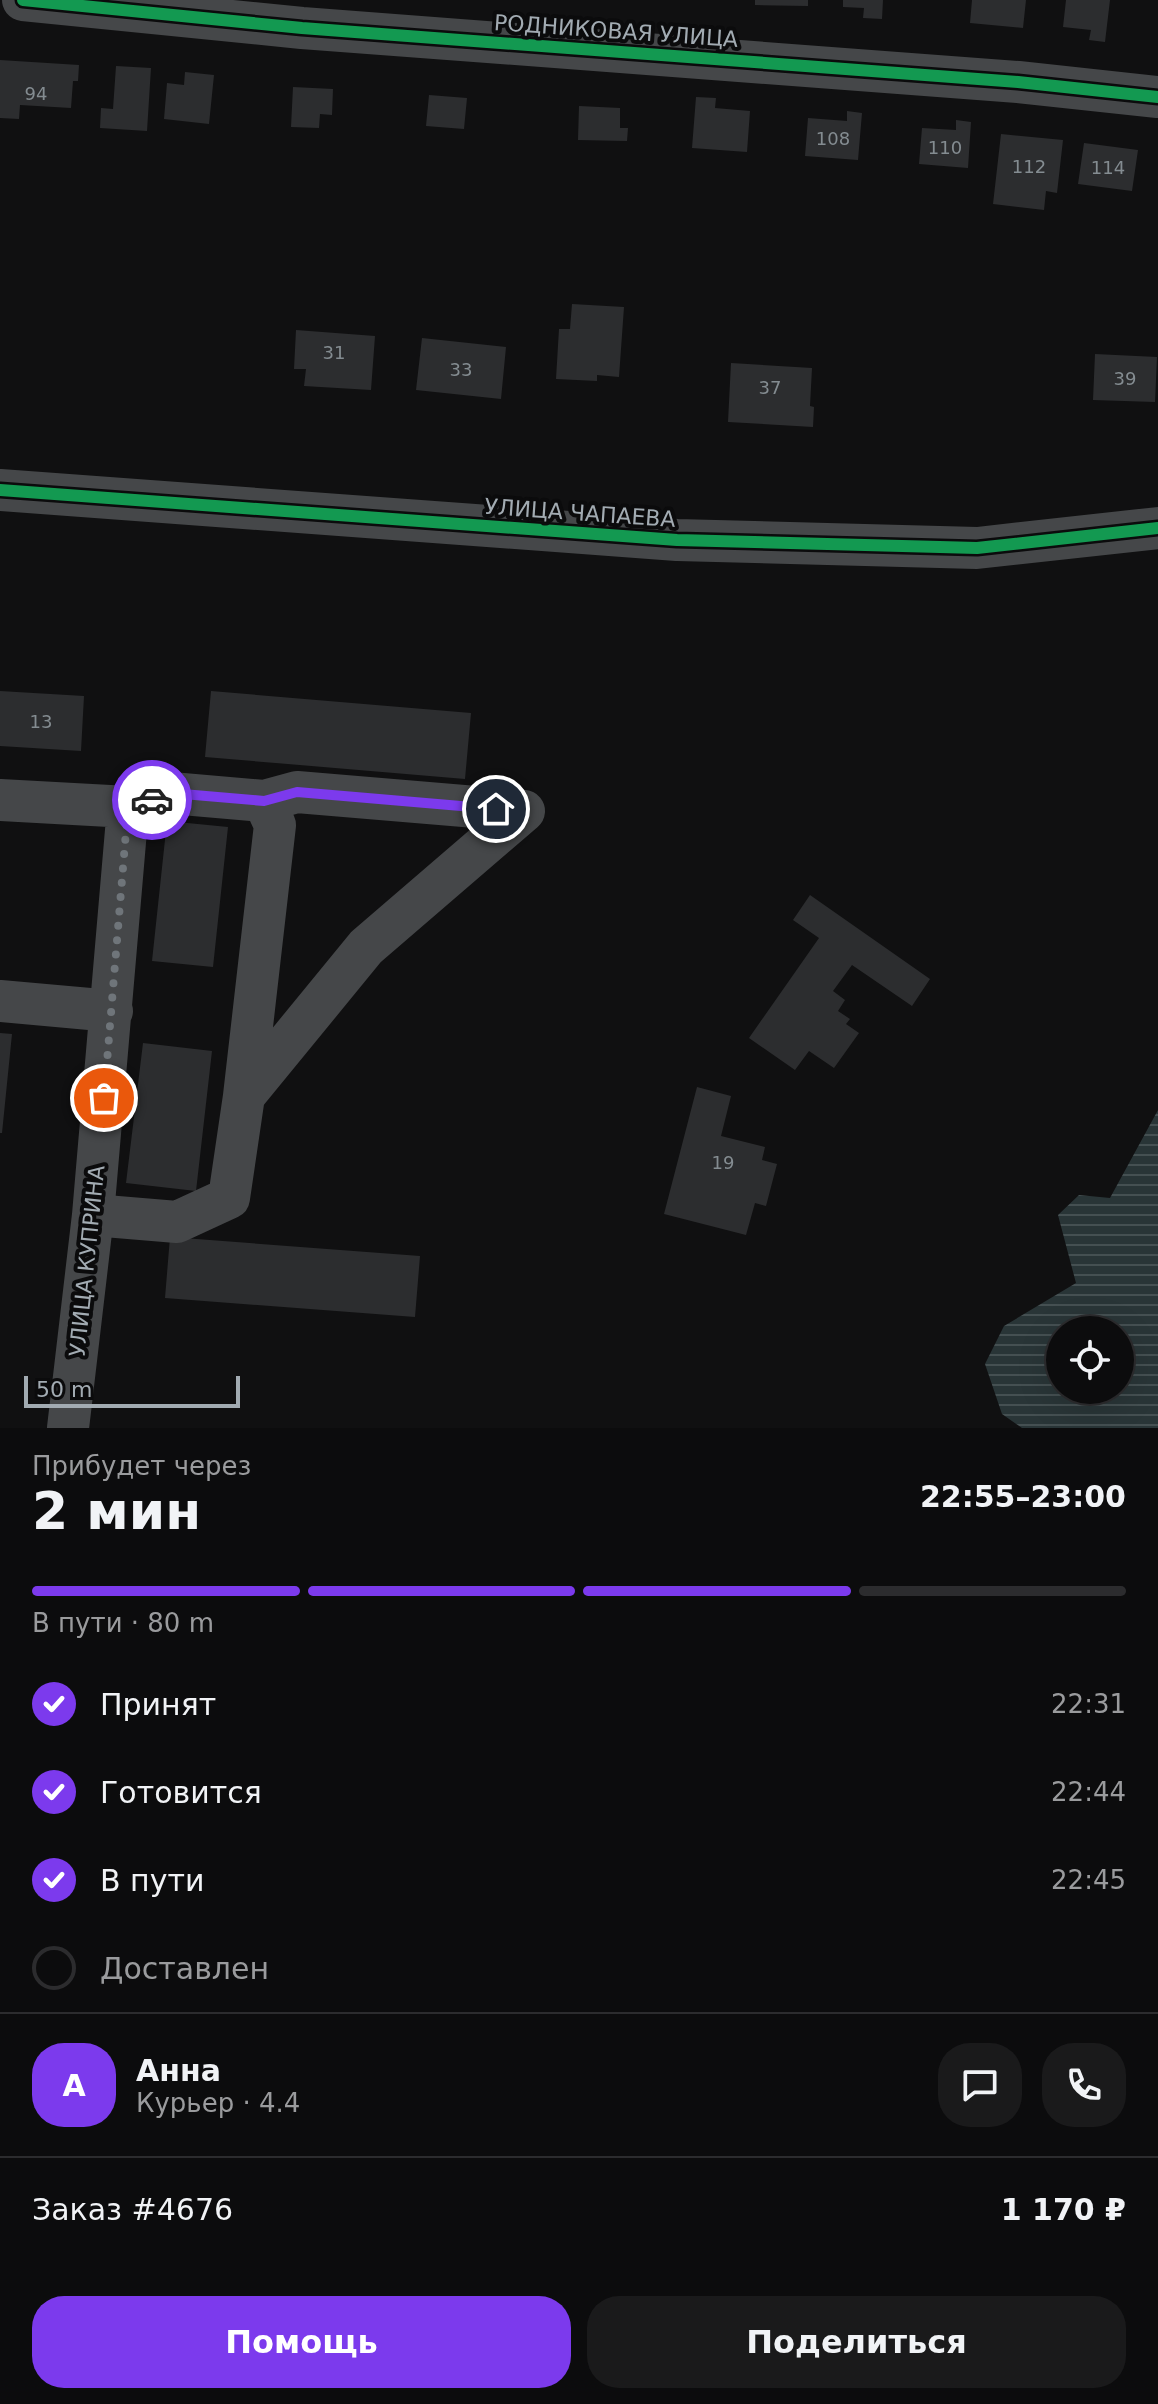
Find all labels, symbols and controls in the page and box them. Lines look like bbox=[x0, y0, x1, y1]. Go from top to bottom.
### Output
street label: РОДНИКОВАЯ УЛИЦА bbox=[493, 10, 739, 52]
house number: 94 bbox=[25, 83, 47, 104]
house number: 108 bbox=[816, 128, 850, 149]
house number: 110 bbox=[928, 137, 962, 158]
house number: 112 bbox=[1012, 156, 1046, 177]
house number: 114 bbox=[1091, 157, 1125, 178]
house number: 31 bbox=[323, 342, 345, 363]
house number: 33 bbox=[450, 359, 472, 380]
house number: 39 bbox=[1114, 368, 1136, 389]
house number: 37 bbox=[759, 377, 781, 398]
street label: УЛИЦА ЧАПАЕВА bbox=[484, 494, 676, 532]
house number: 13 bbox=[30, 711, 52, 732]
courier bbox=[112, 760, 192, 840]
pin bbox=[462, 775, 530, 843]
icon: car bbox=[130, 778, 174, 822]
icon: home bbox=[474, 787, 518, 831]
pin bbox=[70, 1064, 138, 1132]
icon: bag bbox=[82, 1076, 126, 1120]
house number: 19 bbox=[712, 1152, 734, 1173]
street label: УЛИЦА КУПРИНА bbox=[65, 1164, 109, 1358]
map controls bbox=[1046, 1316, 1134, 1404]
button: locate bbox=[1046, 1316, 1134, 1404]
scale bar bbox=[24, 1372, 240, 1408]
text: 50 m bbox=[36, 1377, 92, 1402]
text: Прибудет через bbox=[32, 1451, 251, 1481]
text: 22:55–23:00 bbox=[920, 1479, 1126, 1514]
text: 2 мин bbox=[32, 1481, 201, 1541]
text: В пути · 80 m bbox=[32, 1608, 214, 1638]
icon: check bbox=[32, 1682, 76, 1726]
text: Принят bbox=[100, 1687, 216, 1722]
text: 22:31 bbox=[1051, 1689, 1126, 1719]
icon: check bbox=[32, 1770, 76, 1814]
text: Готовится bbox=[100, 1775, 262, 1810]
text: 22:44 bbox=[1051, 1777, 1126, 1807]
icon: check bbox=[32, 1858, 76, 1902]
text: В пути bbox=[100, 1863, 204, 1898]
text: 22:45 bbox=[1051, 1865, 1126, 1895]
text: Доставлен bbox=[100, 1951, 269, 1986]
button: chat bbox=[938, 2043, 1022, 2127]
button: phone bbox=[1042, 2043, 1126, 2127]
text: Анна bbox=[136, 2053, 221, 2088]
text: А bbox=[62, 2068, 86, 2103]
text: Курьер · 4.4 bbox=[136, 2088, 300, 2118]
text: Заказ #4676 bbox=[32, 2192, 233, 2227]
text: 1 170 ₽ bbox=[1001, 2192, 1126, 2227]
button: Помощь bbox=[32, 2296, 571, 2388]
button: Поделиться bbox=[587, 2296, 1126, 2388]

